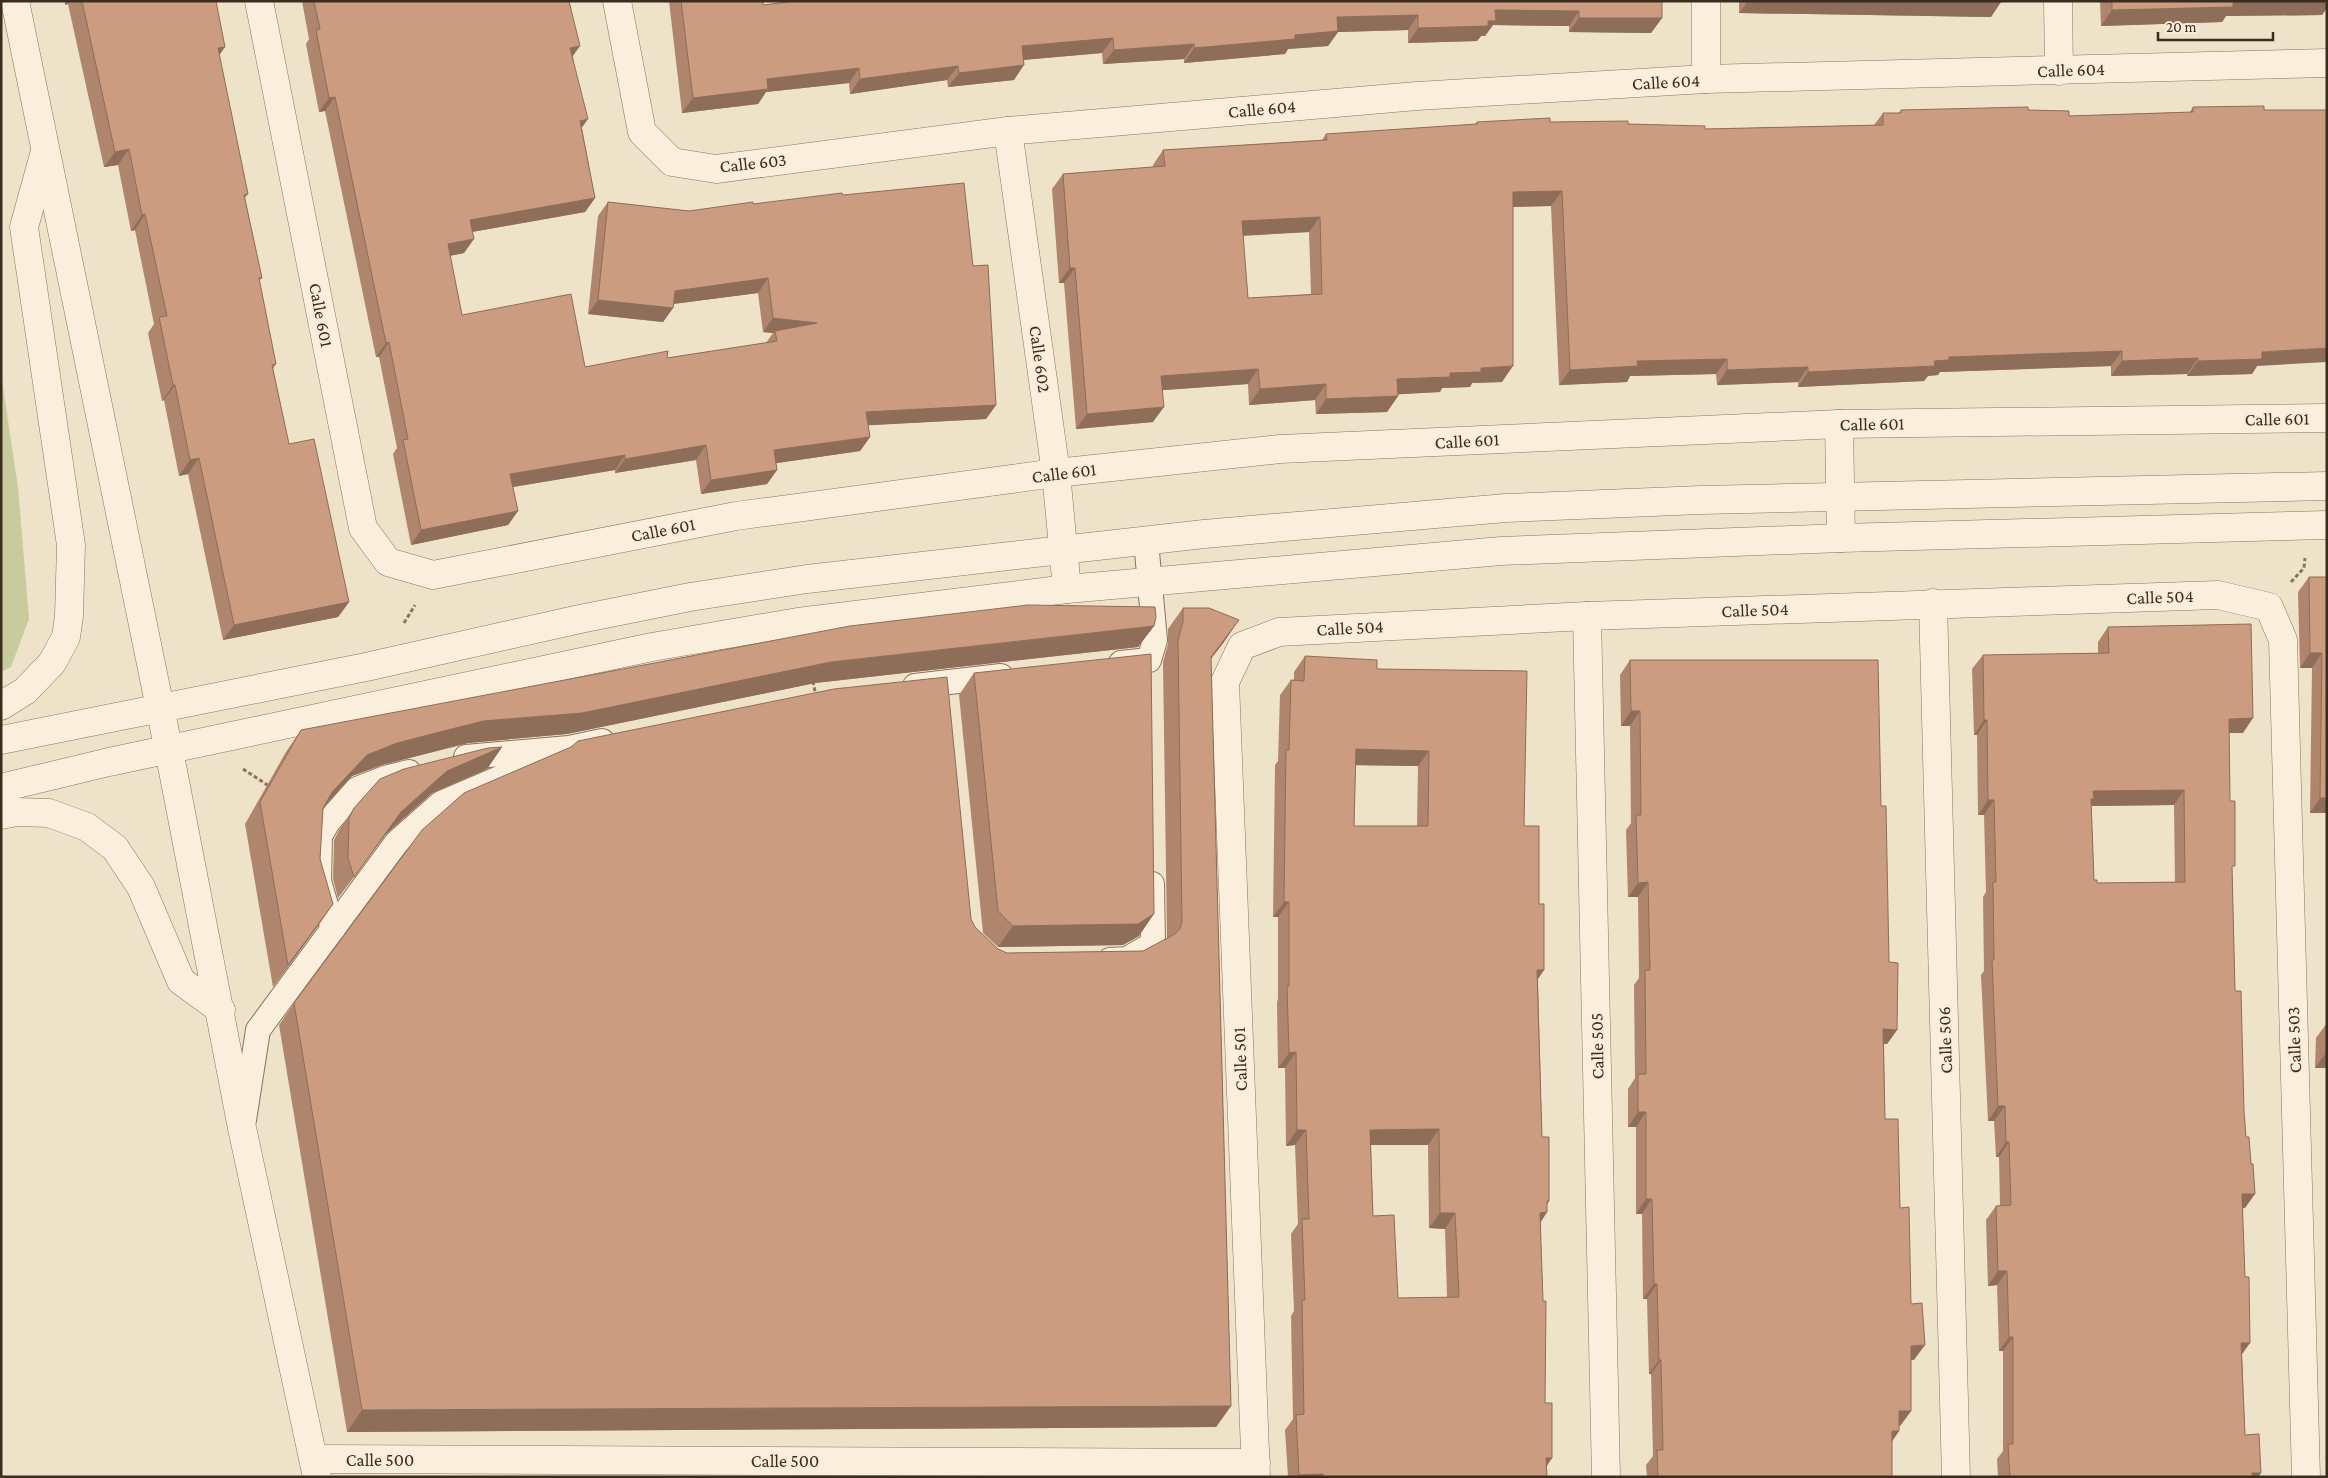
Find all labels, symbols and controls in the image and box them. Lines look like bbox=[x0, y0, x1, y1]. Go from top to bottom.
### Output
scale bar bbox=[2158, 10, 2273, 42]
text: 20 m bbox=[2166, 19, 2197, 35]
street label: Calle 604 bbox=[2037, 59, 2105, 81]
street label: Calle 604 bbox=[1631, 70, 1701, 94]
street label: Calle 604 bbox=[1227, 96, 1297, 122]
street label: Calle 603 bbox=[718, 150, 788, 176]
street label: Calle 601 bbox=[305, 281, 337, 349]
street label: Calle 602 bbox=[1025, 324, 1055, 394]
street label: Calle 601 bbox=[2244, 408, 2310, 430]
street label: Calle 601 bbox=[1839, 413, 1905, 435]
street label: Calle 601 bbox=[1434, 429, 1500, 453]
street label: Calle 601 bbox=[1031, 459, 1097, 487]
street label: Calle 601 bbox=[629, 514, 697, 546]
street label: Calle 504 bbox=[2126, 586, 2194, 608]
street label: Calle 504 bbox=[1721, 599, 1789, 621]
street label: Calle 504 bbox=[1316, 616, 1384, 640]
street label: Calle 506 bbox=[1934, 1006, 1956, 1074]
street label: Calle 503 bbox=[2283, 1006, 2305, 1074]
street label: Calle 505 bbox=[1586, 1012, 1608, 1080]
street label: Calle 501 bbox=[1229, 1027, 1251, 1091]
street label: Calle 500 bbox=[346, 1450, 414, 1470]
street label: Calle 500 bbox=[751, 1451, 819, 1471]

